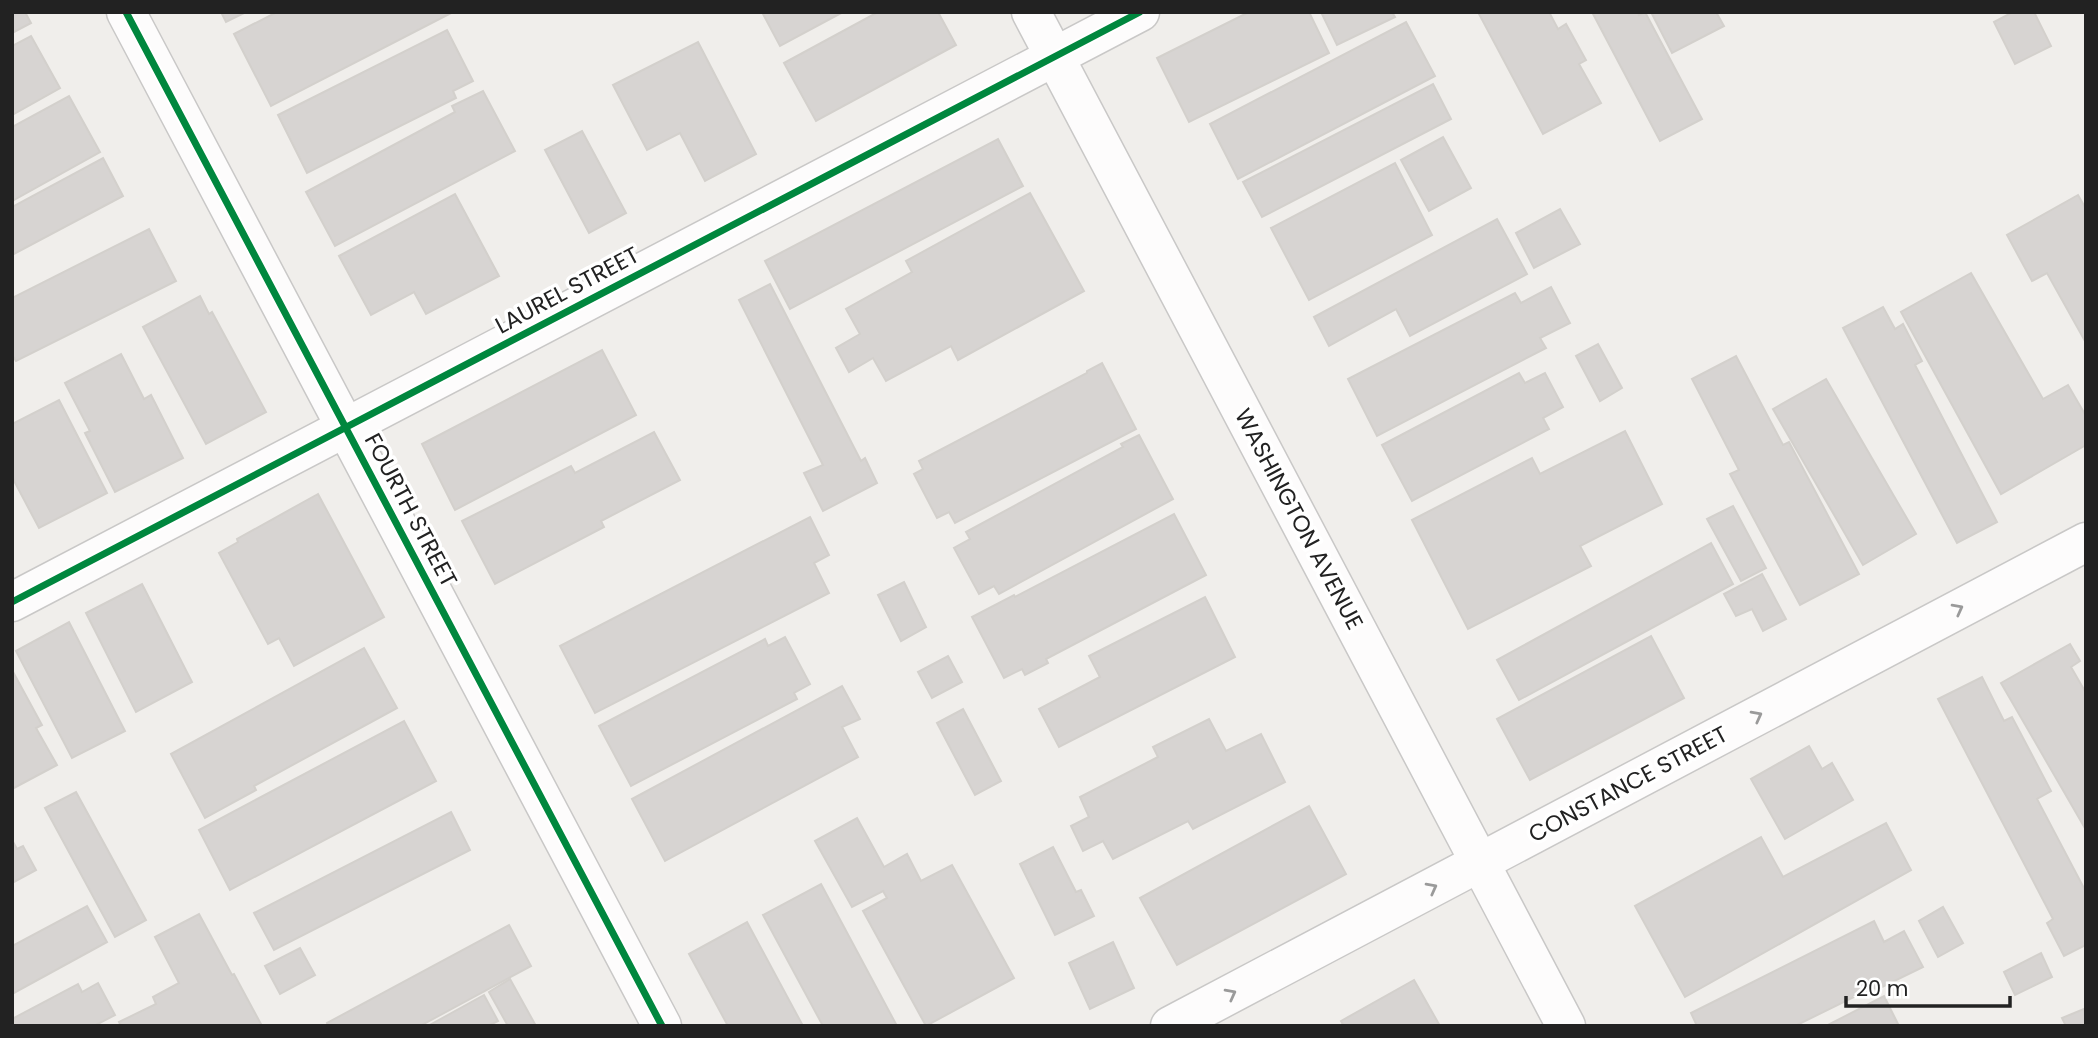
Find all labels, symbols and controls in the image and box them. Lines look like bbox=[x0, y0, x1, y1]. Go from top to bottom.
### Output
street label: LAUREL STREET bbox=[489, 239, 645, 341]
street label: WASHINGTON AVENUE bbox=[1227, 403, 1371, 635]
street label: FOURTH STREET bbox=[357, 428, 465, 592]
one-way arrow bbox=[1951, 604, 1963, 618]
one-way arrow bbox=[1750, 710, 1762, 724]
street label: CONSTANCE STREET bbox=[1523, 718, 1733, 850]
one-way arrow bbox=[1425, 882, 1437, 896]
scale bar bbox=[1846, 964, 2010, 1008]
text: 20 m bbox=[1856, 974, 1909, 1003]
one-way arrow bbox=[1223, 989, 1236, 1002]

